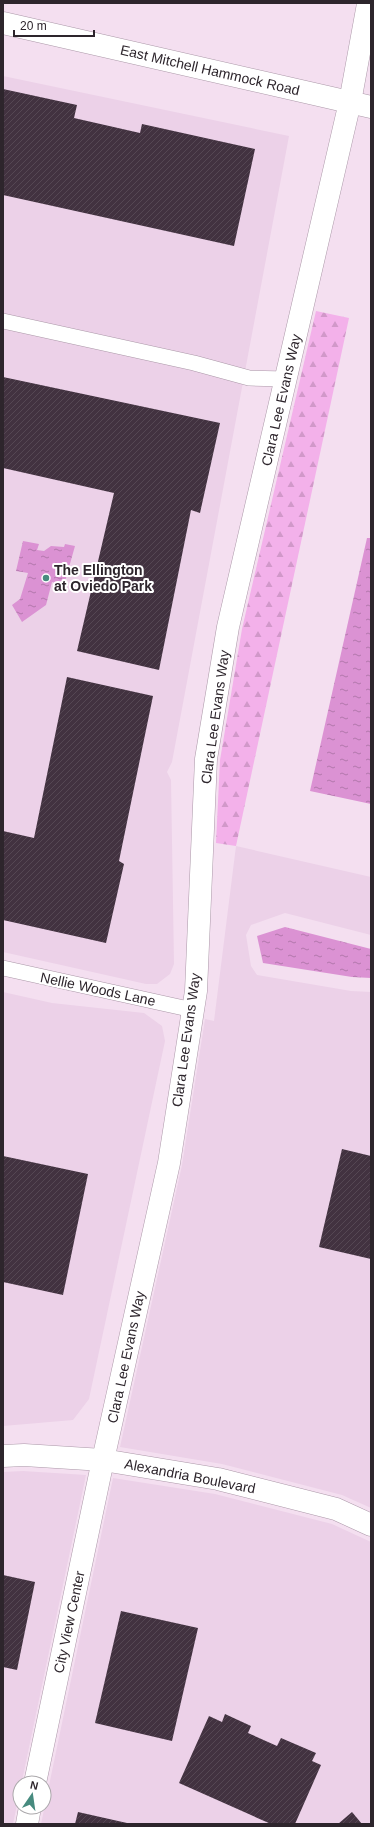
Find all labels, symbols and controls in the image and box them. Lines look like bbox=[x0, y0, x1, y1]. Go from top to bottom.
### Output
scale bar bbox=[14, 12, 94, 38]
text: 20 m bbox=[20, 19, 47, 33]
street label: East Mitchell Hammock Road bbox=[119, 42, 301, 98]
street label: Clara Lee Evans Way bbox=[258, 332, 304, 468]
place label: The Ellington at Oviedo Park bbox=[54, 562, 152, 594]
marker: The Ellington at Oviedo Park bbox=[41, 573, 51, 583]
street label: Clara Lee Evans Way bbox=[198, 649, 232, 785]
street label: Nellie Woods Lane bbox=[39, 969, 157, 1009]
street label: Clara Lee Evans Way bbox=[169, 972, 203, 1108]
street label: Clara Lee Evans Way bbox=[104, 1289, 148, 1425]
street label: Alexandria Boulevard bbox=[123, 1455, 257, 1497]
street label: City View Center bbox=[50, 1569, 88, 1675]
north arrow bbox=[12, 1775, 52, 1815]
text: N bbox=[29, 1779, 40, 1792]

